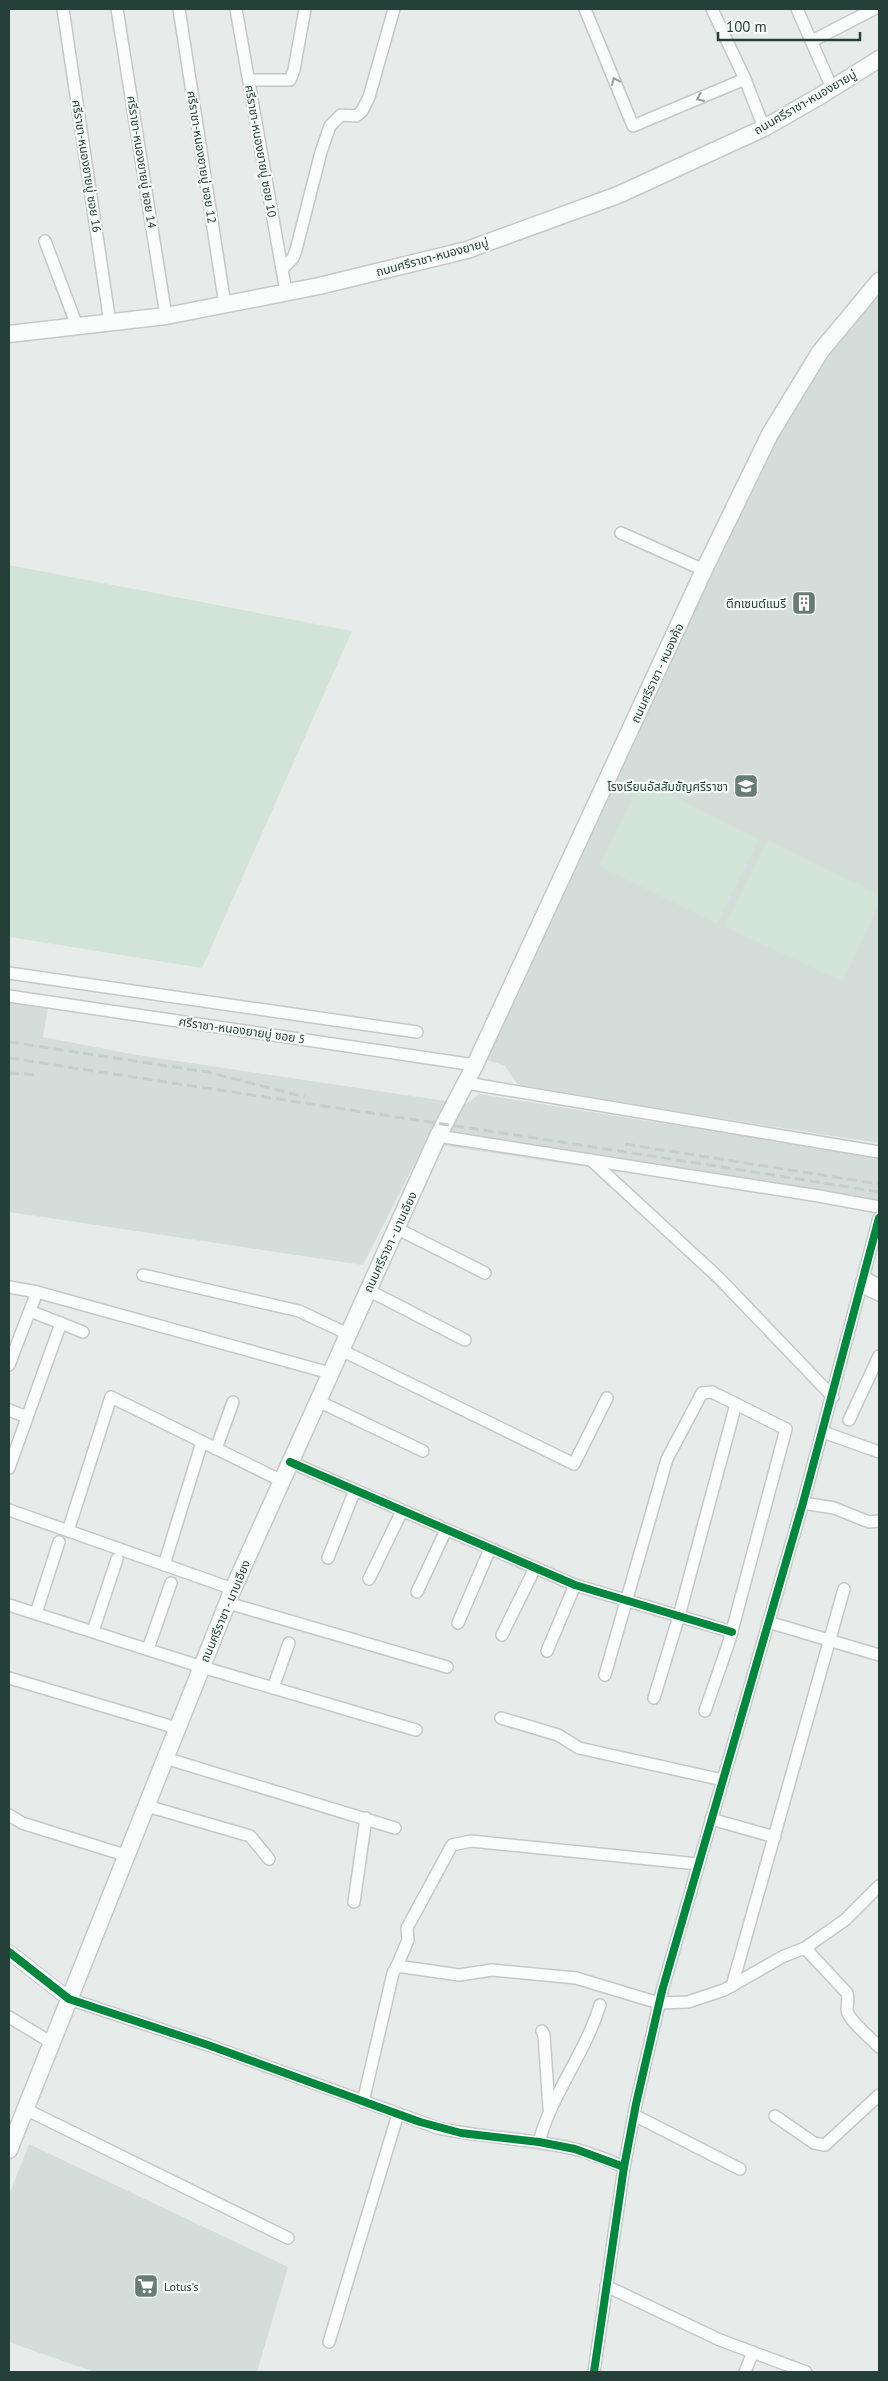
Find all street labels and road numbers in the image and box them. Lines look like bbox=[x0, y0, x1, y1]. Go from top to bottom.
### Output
street label: ถนนศรีราชา-หนองยายบู่ bbox=[751, 67, 859, 137]
street label: ศรีราชา-หนองยายบู่ ซอย 10 bbox=[242, 84, 280, 219]
street label: ศรีราชา-หนองยายบู่ ซอย 12 bbox=[184, 90, 220, 224]
street label: ศรีราชา-หนองยายบู่ ซอย 14 bbox=[124, 95, 160, 230]
street label: ศรีราชา-หนองยายบู่ ซอย 16 bbox=[69, 99, 105, 233]
street label: ถนนศรีราชา-หนองยายบู่ bbox=[374, 235, 490, 279]
street label: ถนนศรีราชา - หนองค้อ bbox=[627, 621, 687, 725]
street label: ศรีราชา-หนองยายบู่ ซอย 5 bbox=[178, 1014, 306, 1046]
street label: ถนนศรีราชา - มาบเอียง bbox=[360, 1189, 420, 1295]
street label: ถนนศรีราชา - มาบเอียง bbox=[197, 1558, 253, 1664]

